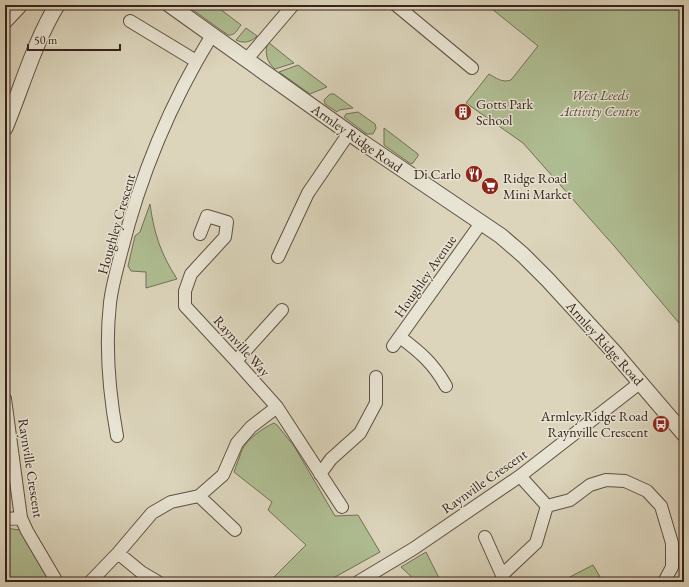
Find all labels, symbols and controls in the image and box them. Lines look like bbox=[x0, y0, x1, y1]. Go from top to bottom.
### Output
scale bar bbox=[28, 26, 120, 52]
text: 50 m bbox=[34, 32, 58, 48]
park label: West Leeds Activity Centre bbox=[560, 86, 640, 120]
place label: Gotts Park School bbox=[476, 95, 534, 129]
street label: Armley Ridge Road bbox=[307, 99, 407, 177]
building icon: Gotts Park School bbox=[453, 102, 473, 122]
restaurant icon: Di Carlo bbox=[464, 164, 484, 184]
place label: Di Carlo bbox=[414, 165, 461, 183]
place label: Ridge Road Mini Market bbox=[503, 169, 572, 203]
street label: Houghley Crescent bbox=[93, 171, 139, 276]
supermarket icon: Ridge Road Mini Market bbox=[480, 176, 500, 196]
street label: Houghley Avenue bbox=[390, 231, 460, 321]
street label: Armley Ridge Road bbox=[562, 296, 648, 390]
street label: Raynville Way bbox=[210, 312, 275, 381]
place label: Armley Ridge Road Raynville Crescent bbox=[540, 407, 649, 441]
bus stop icon: Armley Ridge Road Raynville Crescent bbox=[651, 414, 671, 434]
street label: Raynville Crescent bbox=[14, 417, 48, 520]
street label: Raynville Crescent bbox=[438, 444, 531, 517]

